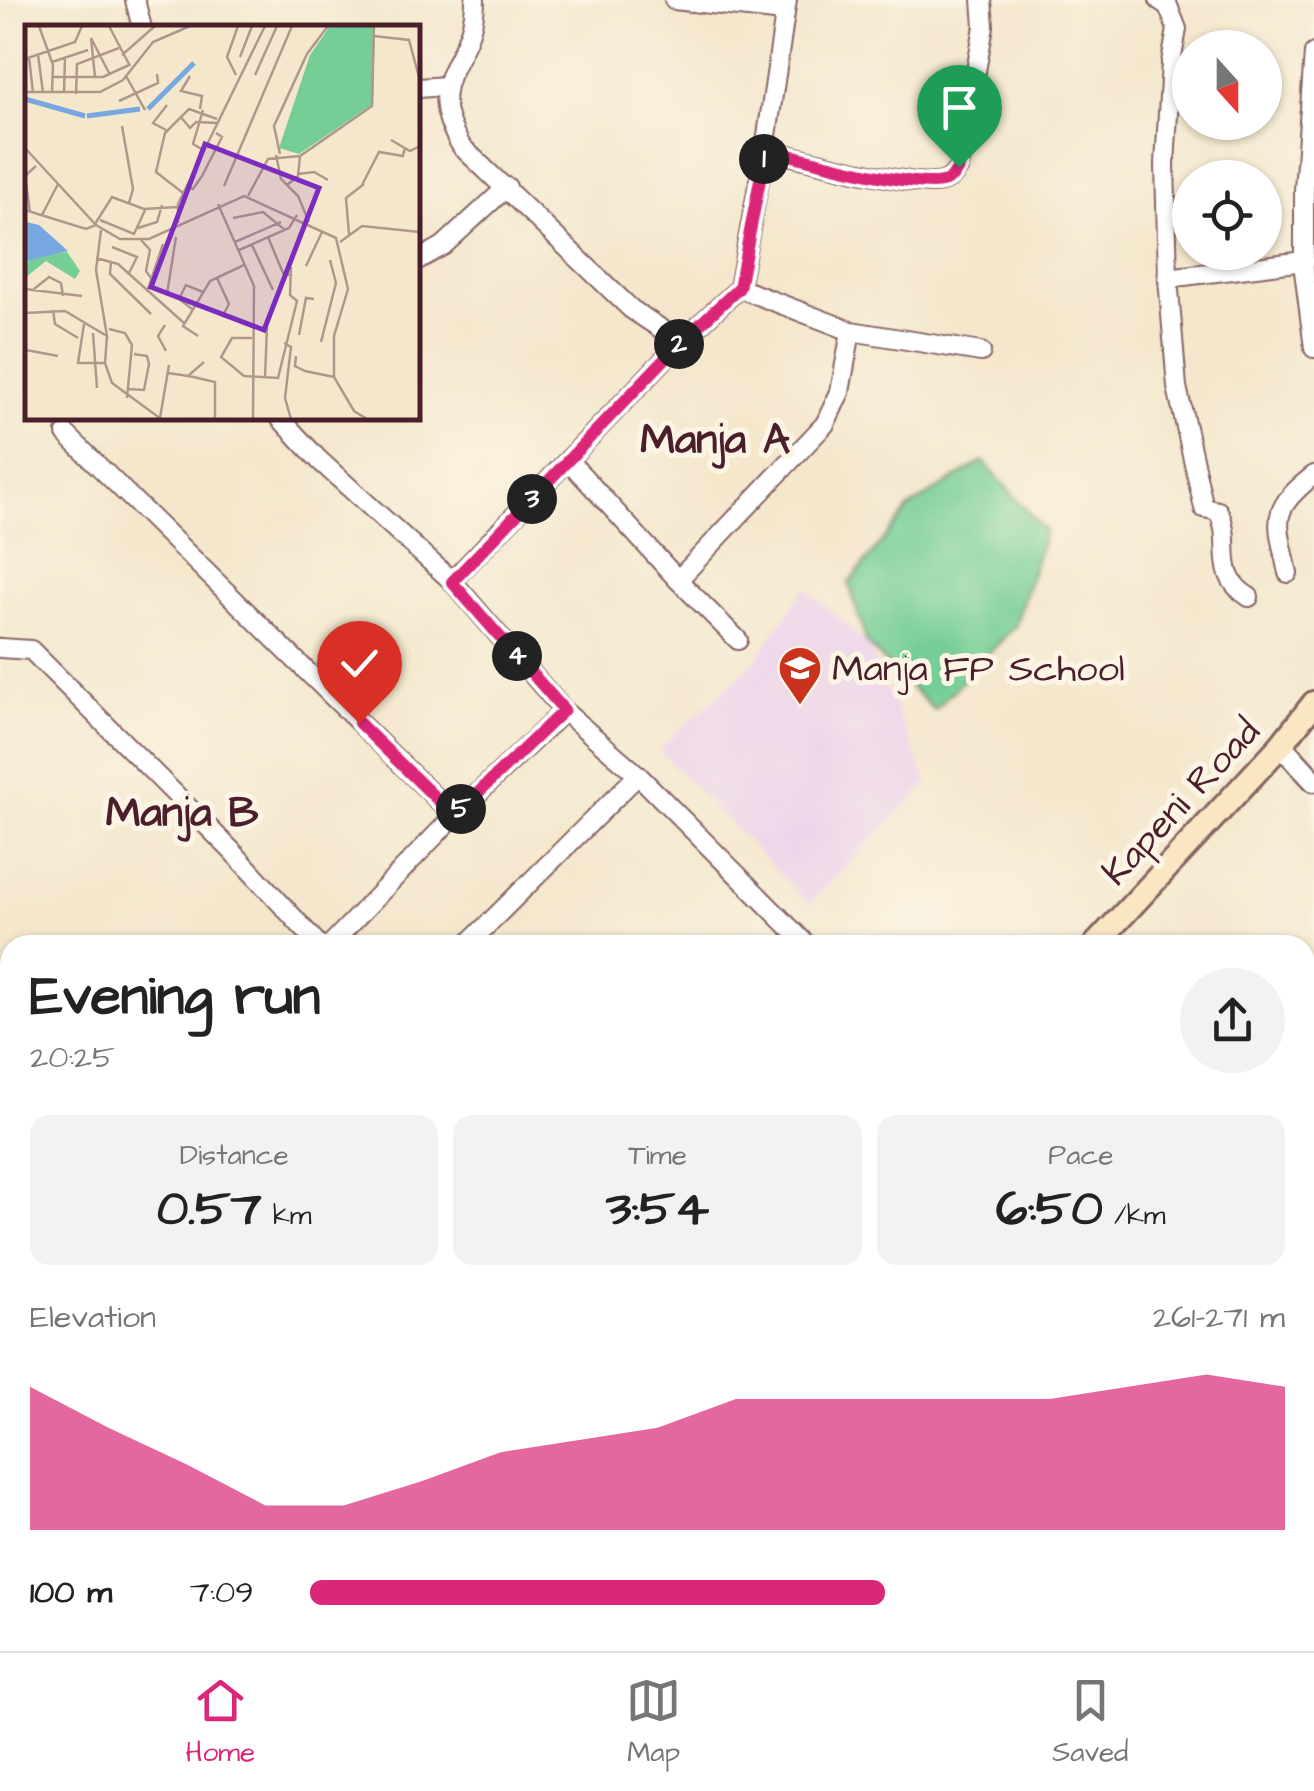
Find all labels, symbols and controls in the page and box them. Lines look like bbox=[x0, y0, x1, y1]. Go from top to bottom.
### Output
inset map bbox=[25, 25, 420, 420]
north arrow bbox=[1172, 30, 1282, 140]
map controls bbox=[1172, 30, 1282, 270]
pin bbox=[917, 65, 1002, 168]
icon: arrive bbox=[932, 80, 987, 135]
pin: 1 bbox=[739, 134, 789, 184]
text: 1 bbox=[762, 139, 766, 178]
button: locate bbox=[1172, 160, 1282, 270]
pin: 2 bbox=[654, 319, 704, 369]
text: 2 bbox=[671, 324, 687, 363]
district label: Manja A bbox=[640, 412, 791, 470]
pin: 3 bbox=[507, 474, 557, 524]
text: 3 bbox=[525, 479, 539, 518]
pin bbox=[317, 621, 402, 724]
pin: 4 bbox=[492, 631, 542, 681]
icon: check bbox=[332, 636, 387, 691]
text: 4 bbox=[507, 636, 527, 675]
place label: Manja FP School bbox=[832, 644, 1125, 696]
school or university icon: Manja FP School bbox=[777, 645, 823, 706]
street label: Kapeni Road bbox=[1090, 707, 1273, 897]
pin: 5 bbox=[436, 784, 486, 834]
district label: Manja B bbox=[106, 785, 258, 843]
text: 5 bbox=[451, 789, 471, 828]
text: Evening run bbox=[30, 959, 320, 1035]
button: share bbox=[1180, 968, 1285, 1073]
text: 20:25 bbox=[30, 1035, 115, 1080]
text: Distance bbox=[180, 1136, 289, 1175]
text: Time bbox=[628, 1136, 687, 1175]
text: Pace bbox=[1048, 1136, 1113, 1175]
text: 0.57 bbox=[157, 1175, 261, 1244]
text: 3:54 bbox=[606, 1175, 709, 1244]
text: 6:50 bbox=[996, 1175, 1103, 1244]
text: km bbox=[261, 1196, 312, 1235]
text: /km bbox=[1103, 1196, 1166, 1235]
text: Elevation bbox=[30, 1295, 156, 1340]
text: 261–271 m bbox=[1153, 1295, 1285, 1340]
text: 100 m bbox=[30, 1570, 112, 1615]
text: 7:09 bbox=[190, 1570, 253, 1615]
tab: Home bbox=[186, 1673, 255, 1772]
tab: Map bbox=[626, 1673, 681, 1772]
tab: Saved bbox=[1052, 1673, 1128, 1772]

